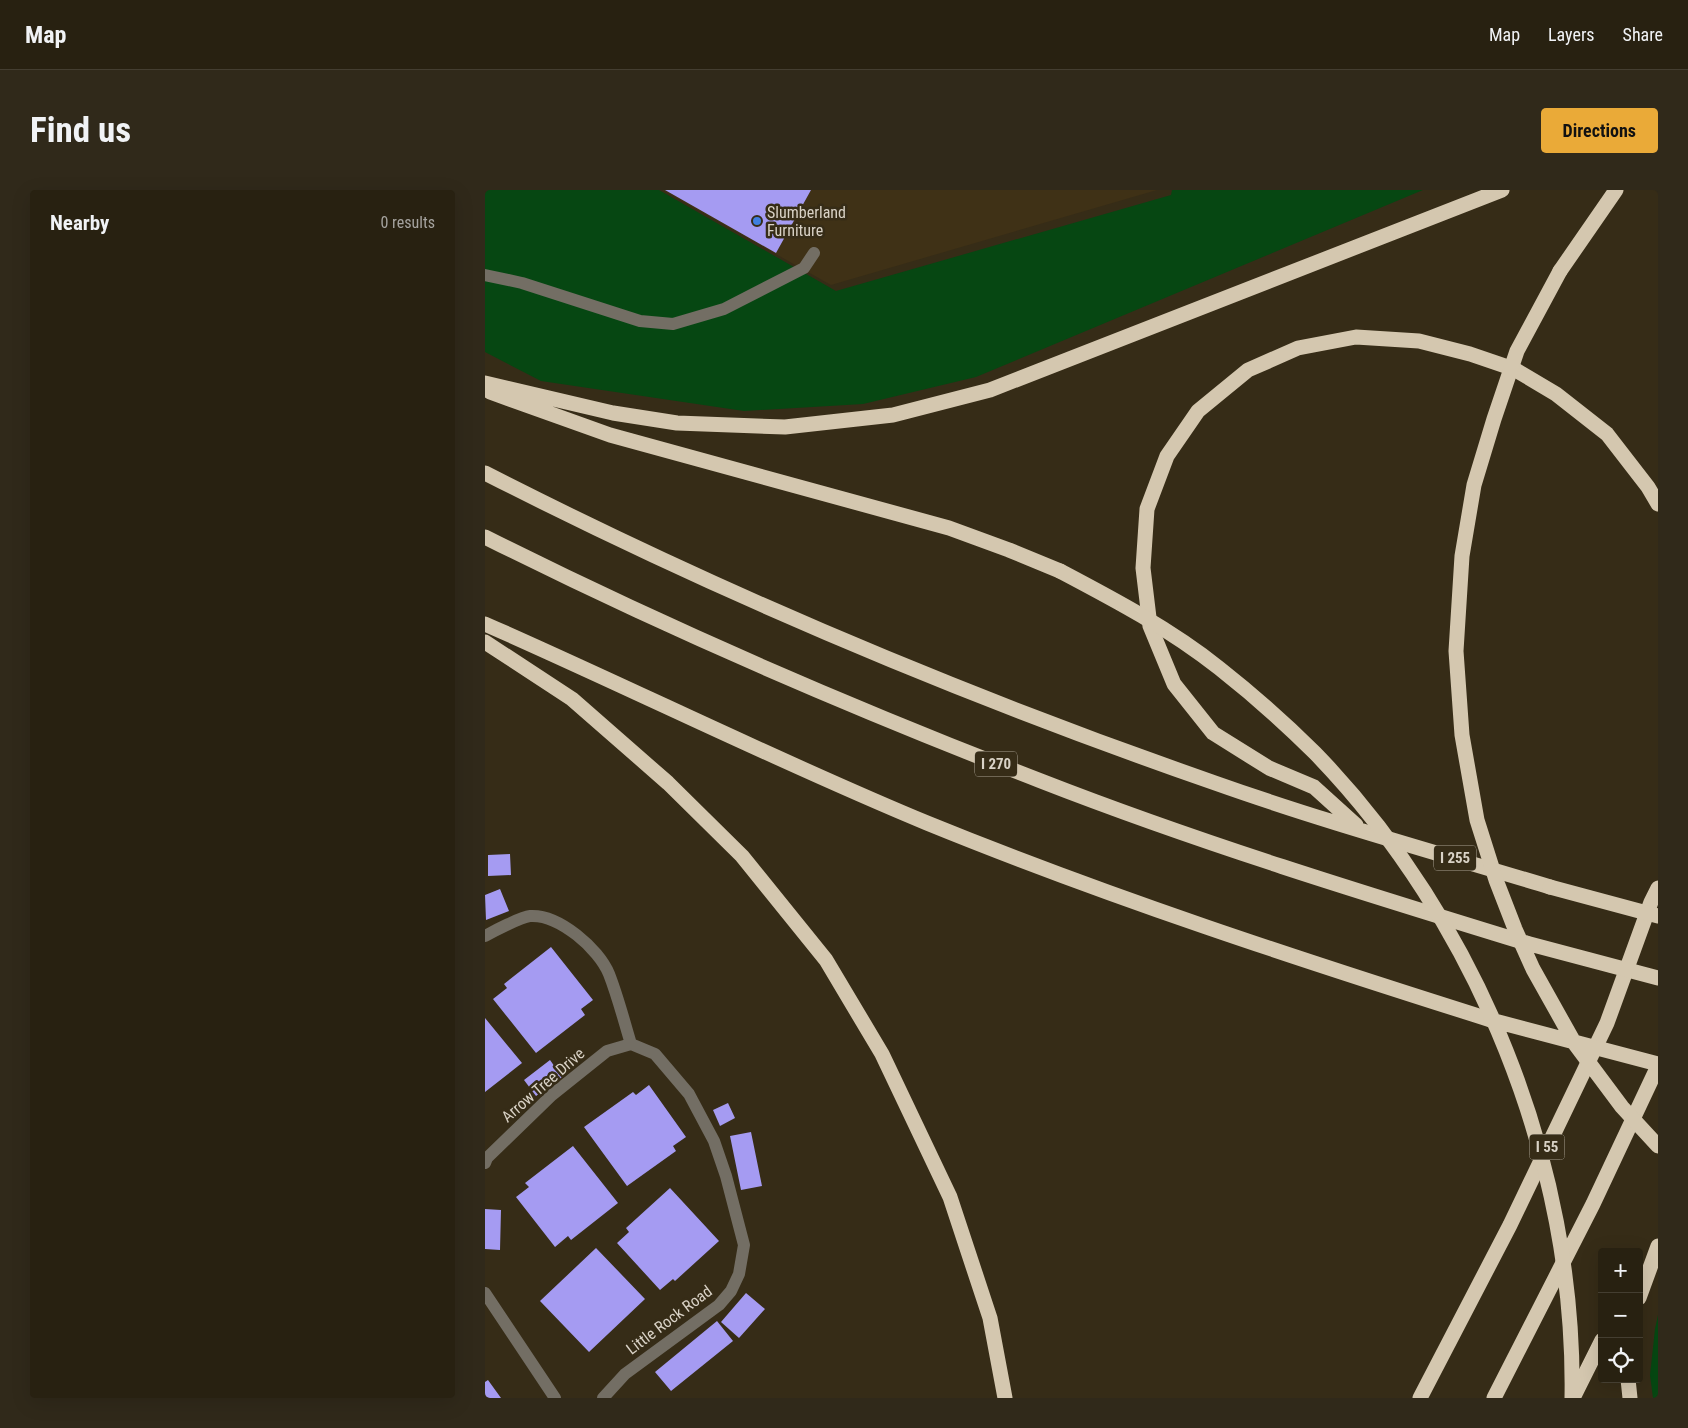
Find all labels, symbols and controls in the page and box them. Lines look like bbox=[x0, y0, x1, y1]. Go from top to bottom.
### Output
text: Map bbox=[25, 21, 66, 49]
text: Map bbox=[1489, 24, 1520, 45]
text: Layers bbox=[1548, 24, 1595, 45]
text: Share bbox=[1623, 24, 1663, 45]
button: Directions bbox=[1541, 108, 1658, 153]
text: Find us bbox=[30, 110, 131, 151]
place label: Slumberland Furniture bbox=[767, 203, 846, 240]
text: Nearby bbox=[50, 211, 109, 235]
text: 0 results bbox=[380, 213, 435, 232]
marker: Slumberland Furniture bbox=[751, 215, 763, 227]
road number: I 270 bbox=[975, 752, 1017, 776]
road number: I 255 bbox=[1434, 846, 1476, 870]
street label: Arrow Tree Drive bbox=[498, 1044, 588, 1126]
road number: I 55 bbox=[1529, 1134, 1565, 1160]
map controls bbox=[1598, 1248, 1643, 1383]
button: + bbox=[1598, 1248, 1643, 1293]
street label: Little Rock Road bbox=[622, 1282, 716, 1358]
button: − bbox=[1598, 1293, 1643, 1338]
button: locate bbox=[1598, 1338, 1643, 1383]

